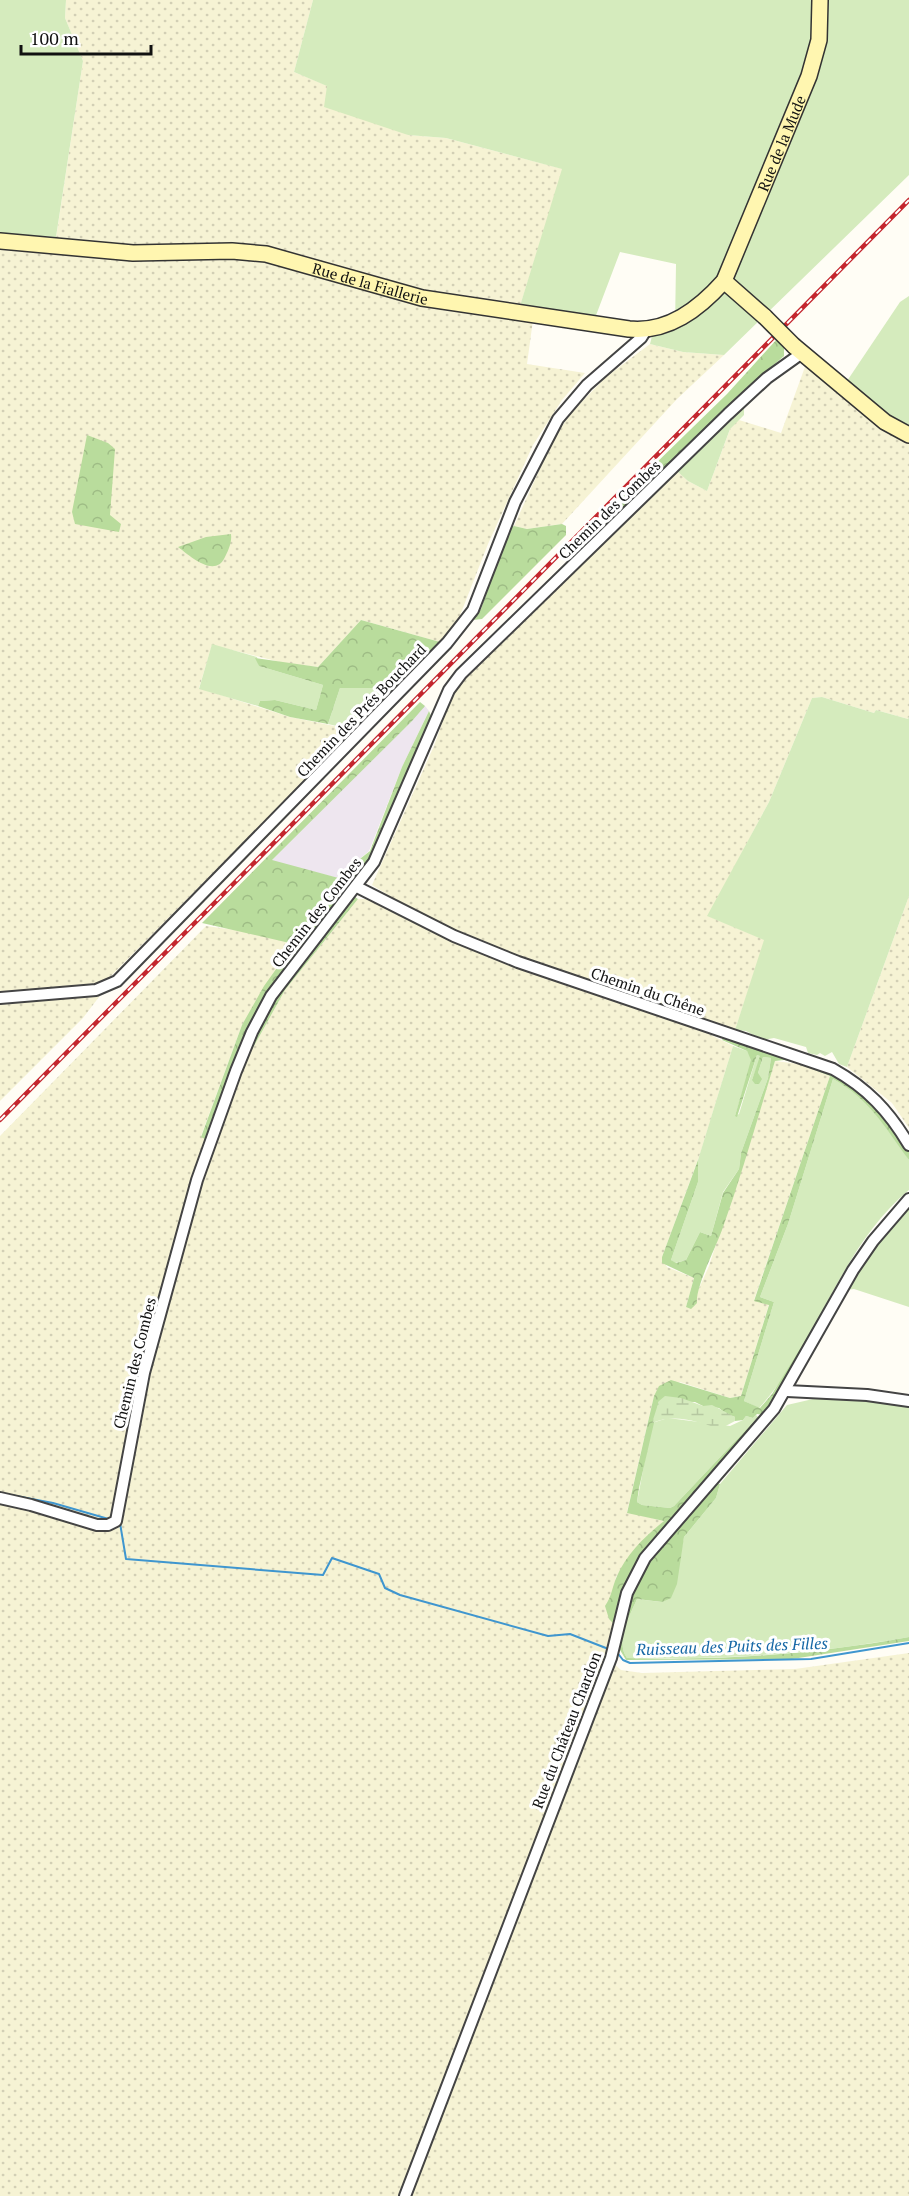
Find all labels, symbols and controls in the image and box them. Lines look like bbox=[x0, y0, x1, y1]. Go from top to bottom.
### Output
scale bar bbox=[21, 18, 152, 56]
text: 100 m bbox=[30, 26, 79, 50]
street label: Rue de la Mude bbox=[752, 92, 810, 194]
street label: Rue de la Fiallerie bbox=[310, 258, 429, 309]
street label: Chemin des Combes bbox=[554, 455, 664, 563]
street label: Chemin des Prés Bouchard bbox=[292, 639, 430, 781]
street label: Chemin des Combes bbox=[267, 853, 365, 971]
street label: Chemin du Chêne bbox=[588, 962, 708, 1020]
street label: Chemin des Combes bbox=[108, 1295, 160, 1431]
water label: Ruisseau des Puits des Filles bbox=[635, 1632, 829, 1660]
street label: Rue du Château Chardon bbox=[527, 1649, 605, 1811]

